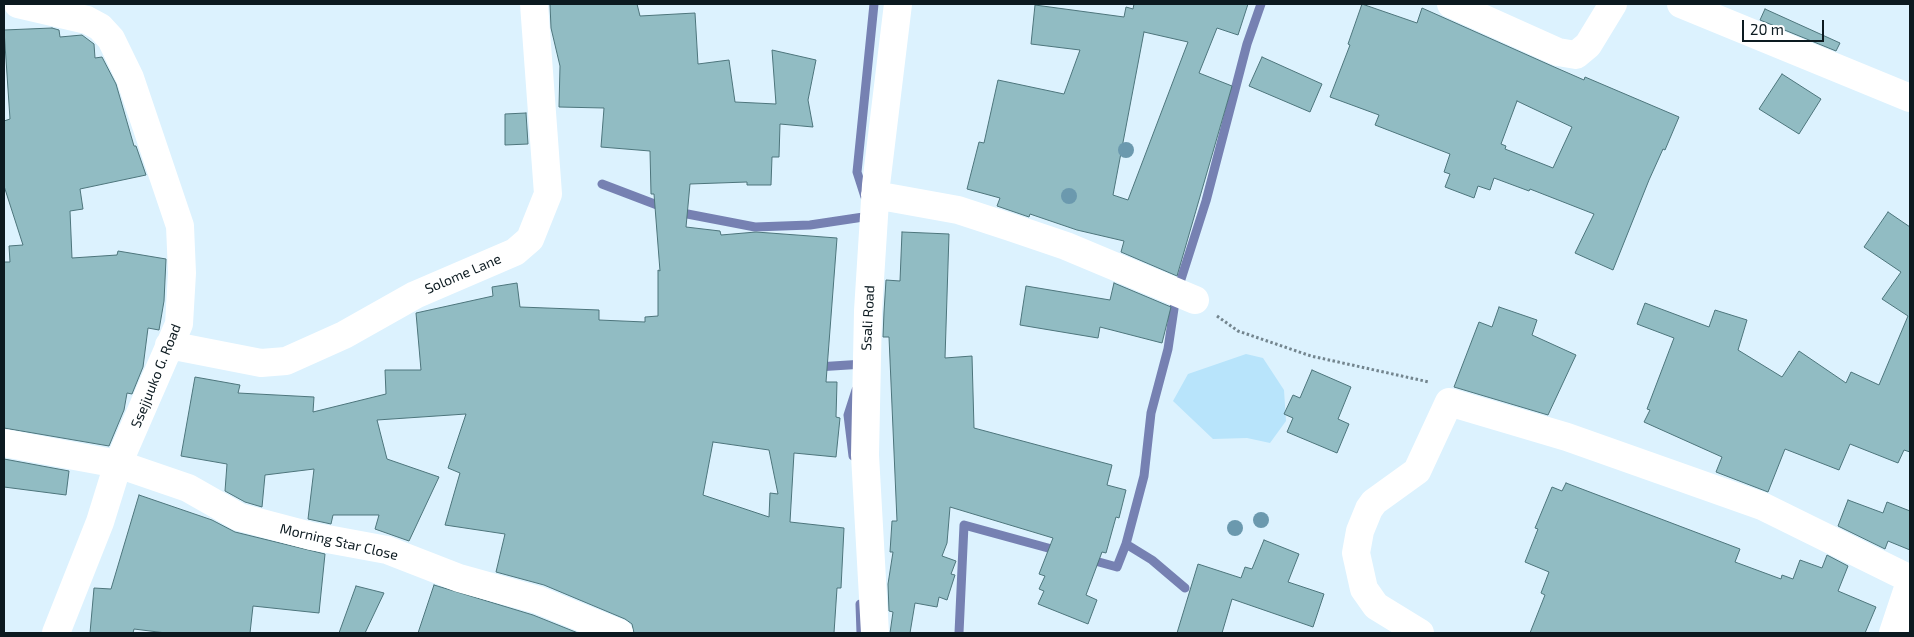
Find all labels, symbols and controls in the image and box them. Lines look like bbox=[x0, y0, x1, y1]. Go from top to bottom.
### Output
scale bar bbox=[1744, 10, 1826, 42]
text: 20 m bbox=[1750, 20, 1784, 38]
street label: Solome Lane bbox=[422, 250, 504, 298]
street label: Ssali Road bbox=[858, 285, 878, 351]
street label: Ssejjuuko G. Road bbox=[127, 321, 185, 431]
street label: Morning Star Close bbox=[278, 520, 400, 564]

